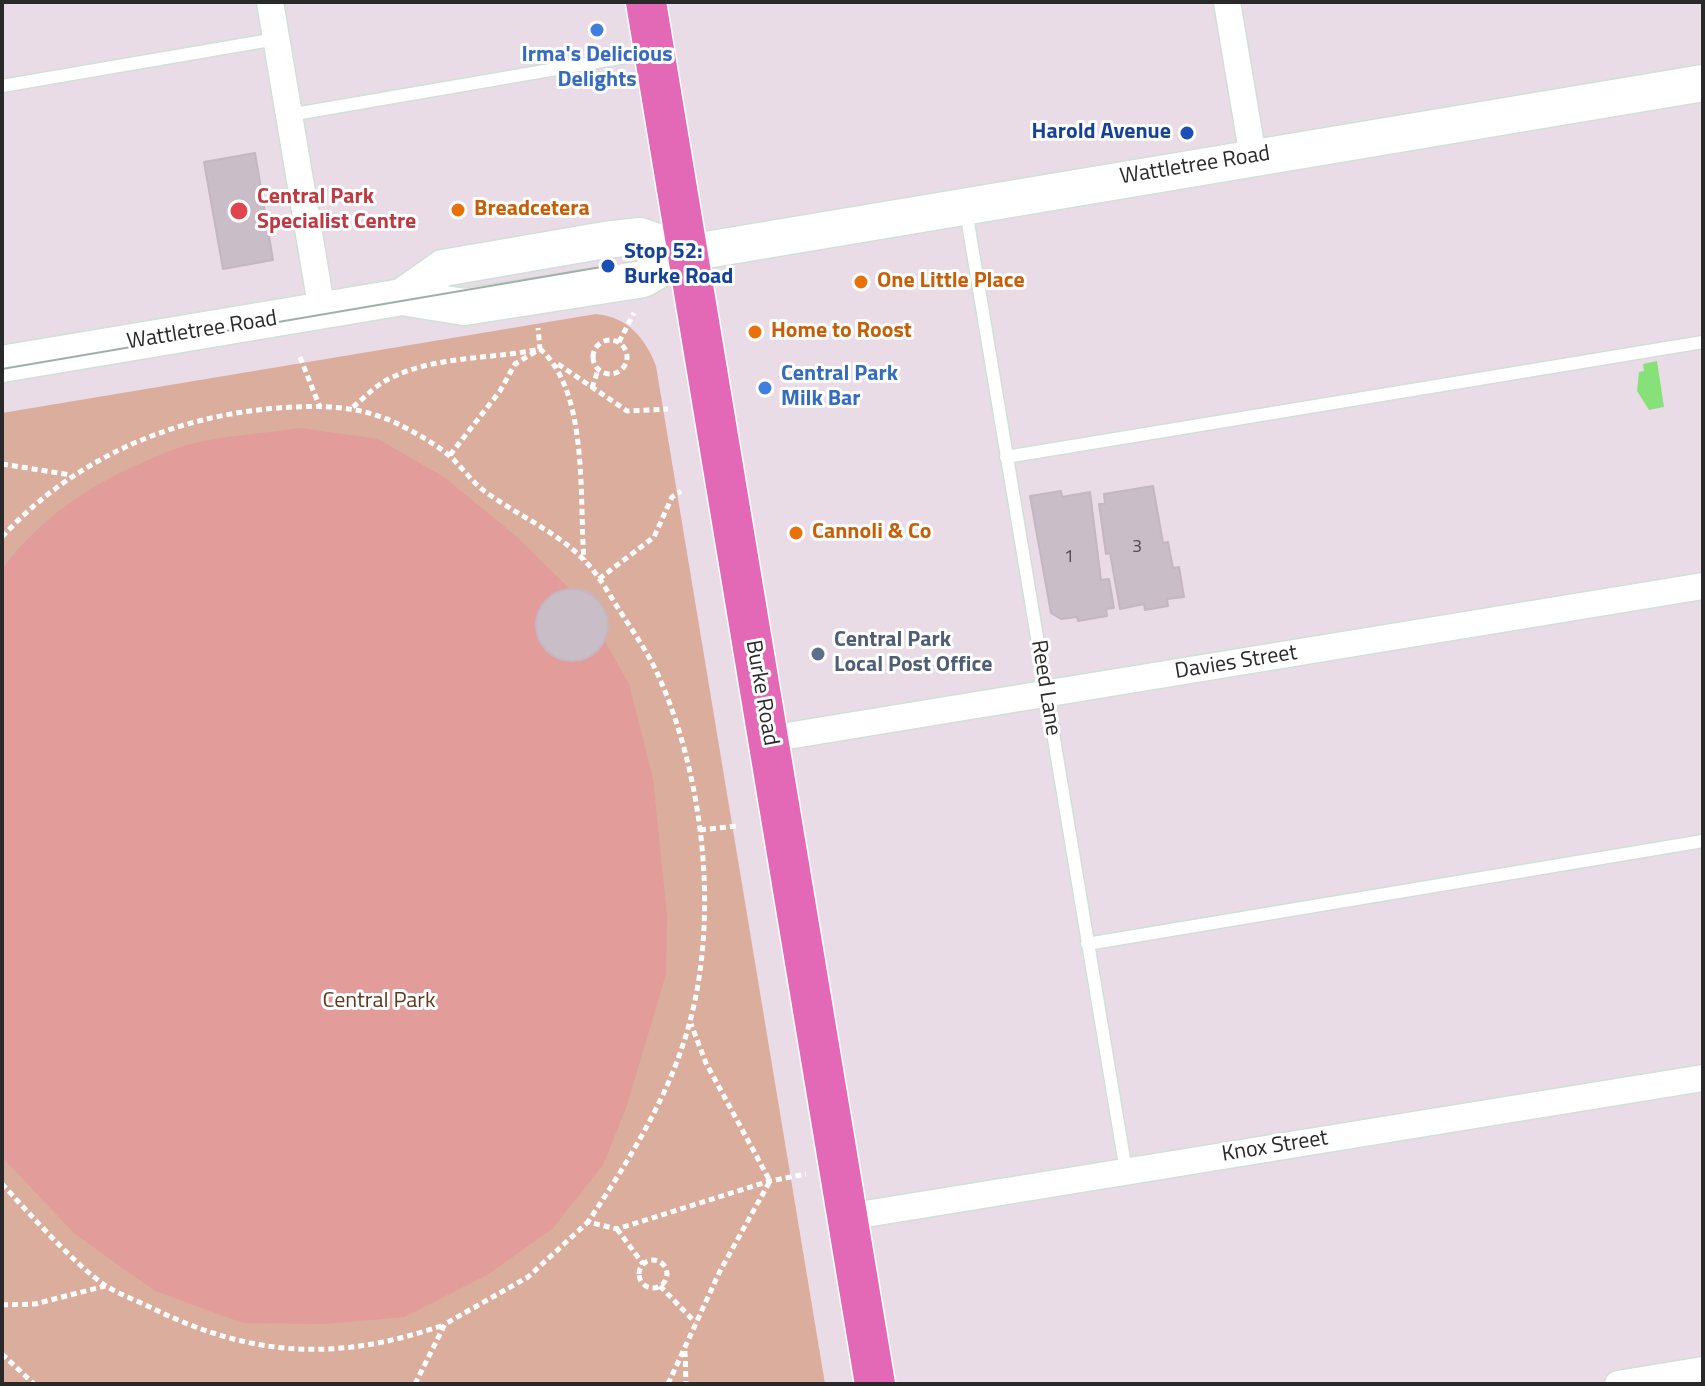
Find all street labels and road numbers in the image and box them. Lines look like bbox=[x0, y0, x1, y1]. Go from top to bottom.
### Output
street label: Wattletree Road bbox=[1118, 141, 1272, 191]
street label: Wattletree Road bbox=[125, 306, 279, 356]
street label: Burke Road bbox=[739, 638, 783, 748]
street label: Reed Lane bbox=[1024, 638, 1066, 738]
street label: Davies Street bbox=[1173, 640, 1299, 686]
street label: Knox Street bbox=[1220, 1126, 1330, 1168]

